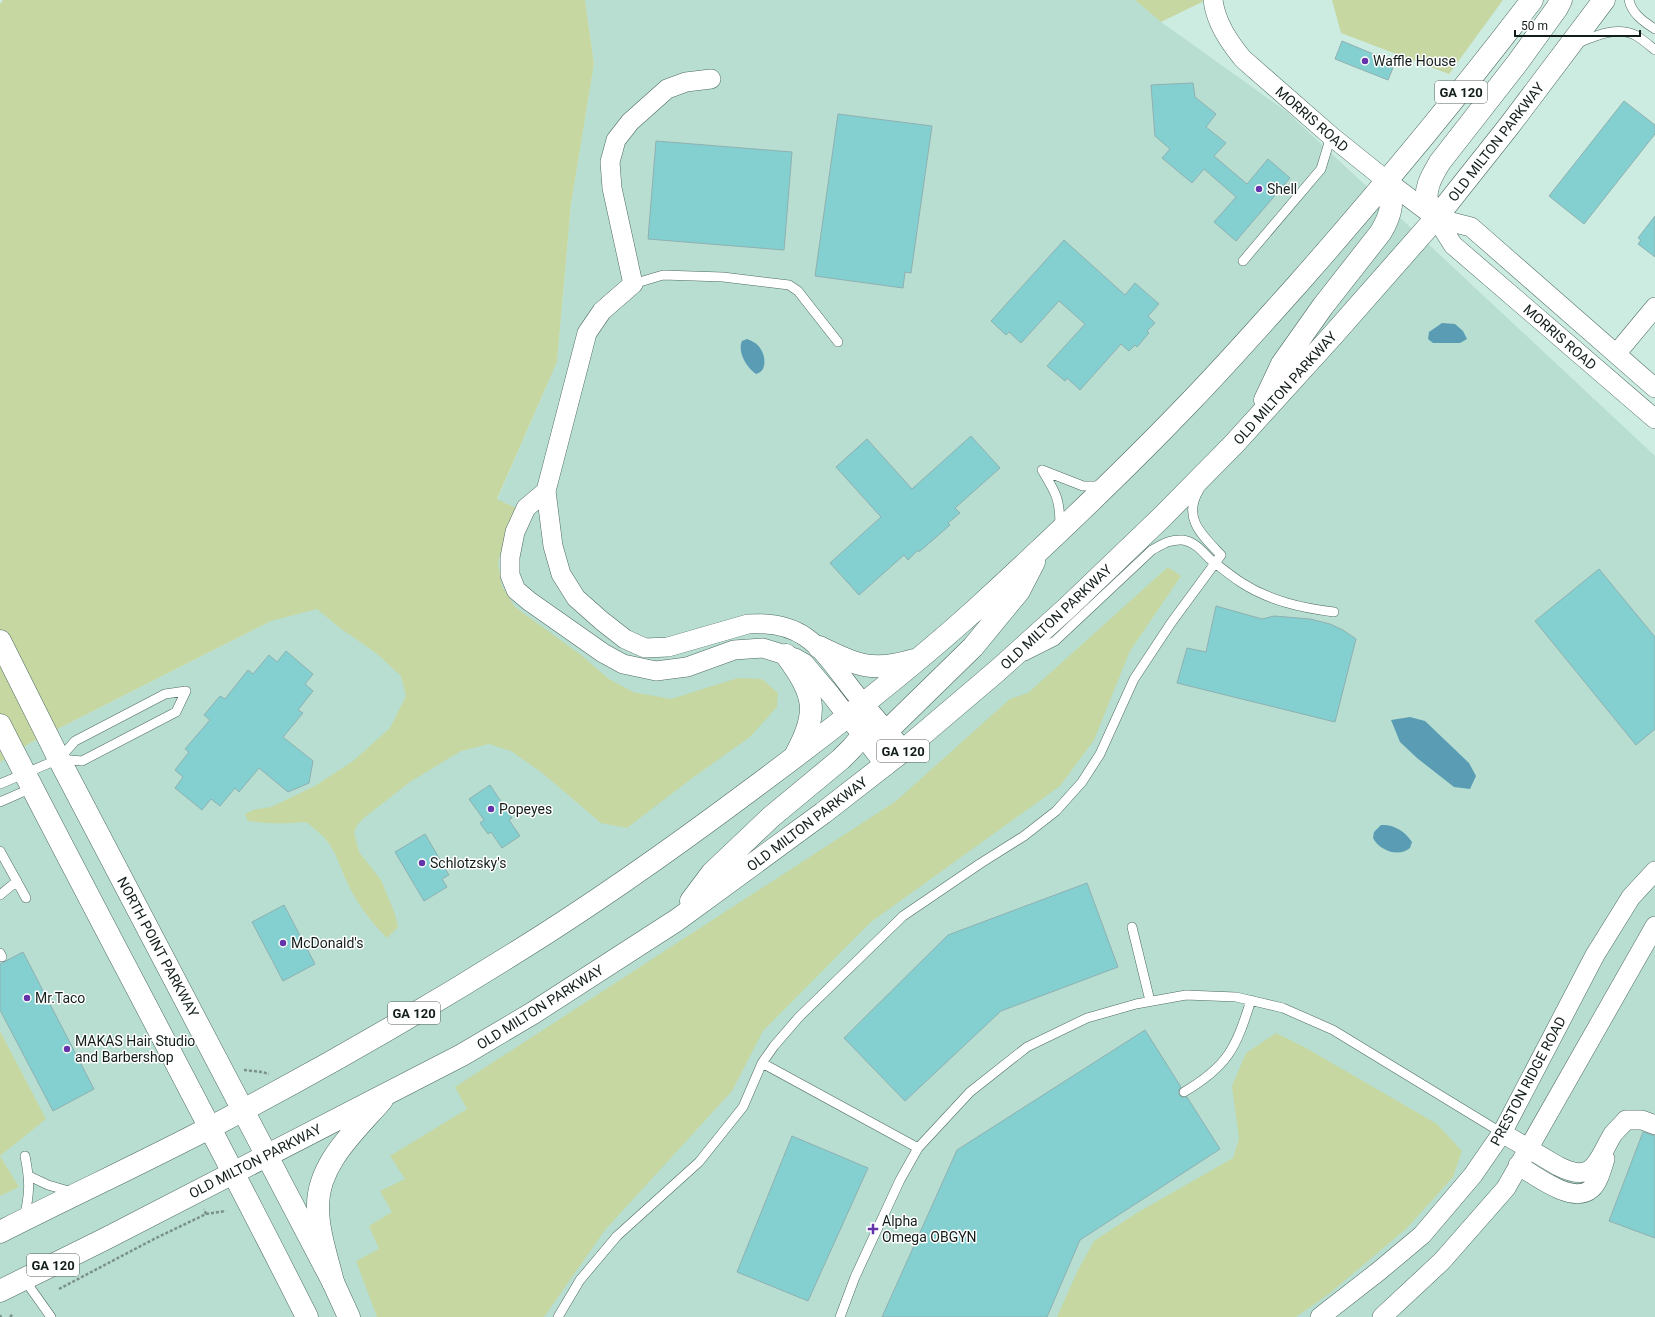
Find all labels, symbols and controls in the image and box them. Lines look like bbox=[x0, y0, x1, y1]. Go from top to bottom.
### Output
scale bar bbox=[1515, 12, 1640, 38]
text: 50 m bbox=[1521, 19, 1548, 33]
place label: Waffle House bbox=[1373, 53, 1456, 69]
marker: Waffle House bbox=[1360, 56, 1370, 66]
street label: OLD MILTON PARKWAY bbox=[1445, 79, 1548, 205]
road number: GA 120 bbox=[1435, 81, 1487, 103]
street label: MORRIS ROAD bbox=[1272, 83, 1352, 155]
place label: Shell bbox=[1267, 181, 1297, 197]
marker: Shell bbox=[1254, 184, 1264, 194]
street label: MORRIS ROAD bbox=[1520, 301, 1600, 373]
street label: OLD MILTON PARKWAY bbox=[1230, 328, 1340, 448]
street label: OLD MILTON PARKWAY bbox=[997, 561, 1115, 673]
road number: GA 120 bbox=[877, 740, 929, 762]
street label: OLD MILTON PARKWAY bbox=[744, 773, 871, 874]
place label: Popeyes bbox=[499, 801, 552, 817]
marker: Popeyes bbox=[486, 804, 496, 814]
place label: Schlotzsky's bbox=[430, 855, 506, 871]
marker: Schlotzsky's bbox=[417, 858, 427, 868]
street label: NORTH POINT PARKWAY bbox=[114, 874, 202, 1020]
place label: McDonald's bbox=[291, 935, 364, 951]
marker: McDonald's bbox=[278, 938, 288, 948]
street label: OLD MILTON PARKWAY bbox=[474, 961, 607, 1053]
place label: Mr.Taco bbox=[35, 990, 85, 1006]
marker: Mr.Taco bbox=[22, 993, 32, 1003]
road number: GA 120 bbox=[388, 1002, 440, 1024]
street label: PRESTON RIDGE ROAD bbox=[1487, 1014, 1569, 1148]
place label: MAKAS Hair Studio and Barbershop bbox=[75, 1033, 195, 1065]
marker: MAKAS Hair Studio and Barbershop bbox=[62, 1044, 72, 1054]
street label: OLD MILTON PARKWAY bbox=[186, 1120, 324, 1201]
place label: Alpha Omega OBGYN bbox=[882, 1213, 977, 1245]
marker: Alpha Omega OBGYN bbox=[867, 1223, 879, 1235]
road number: GA 120 bbox=[27, 1254, 79, 1276]

